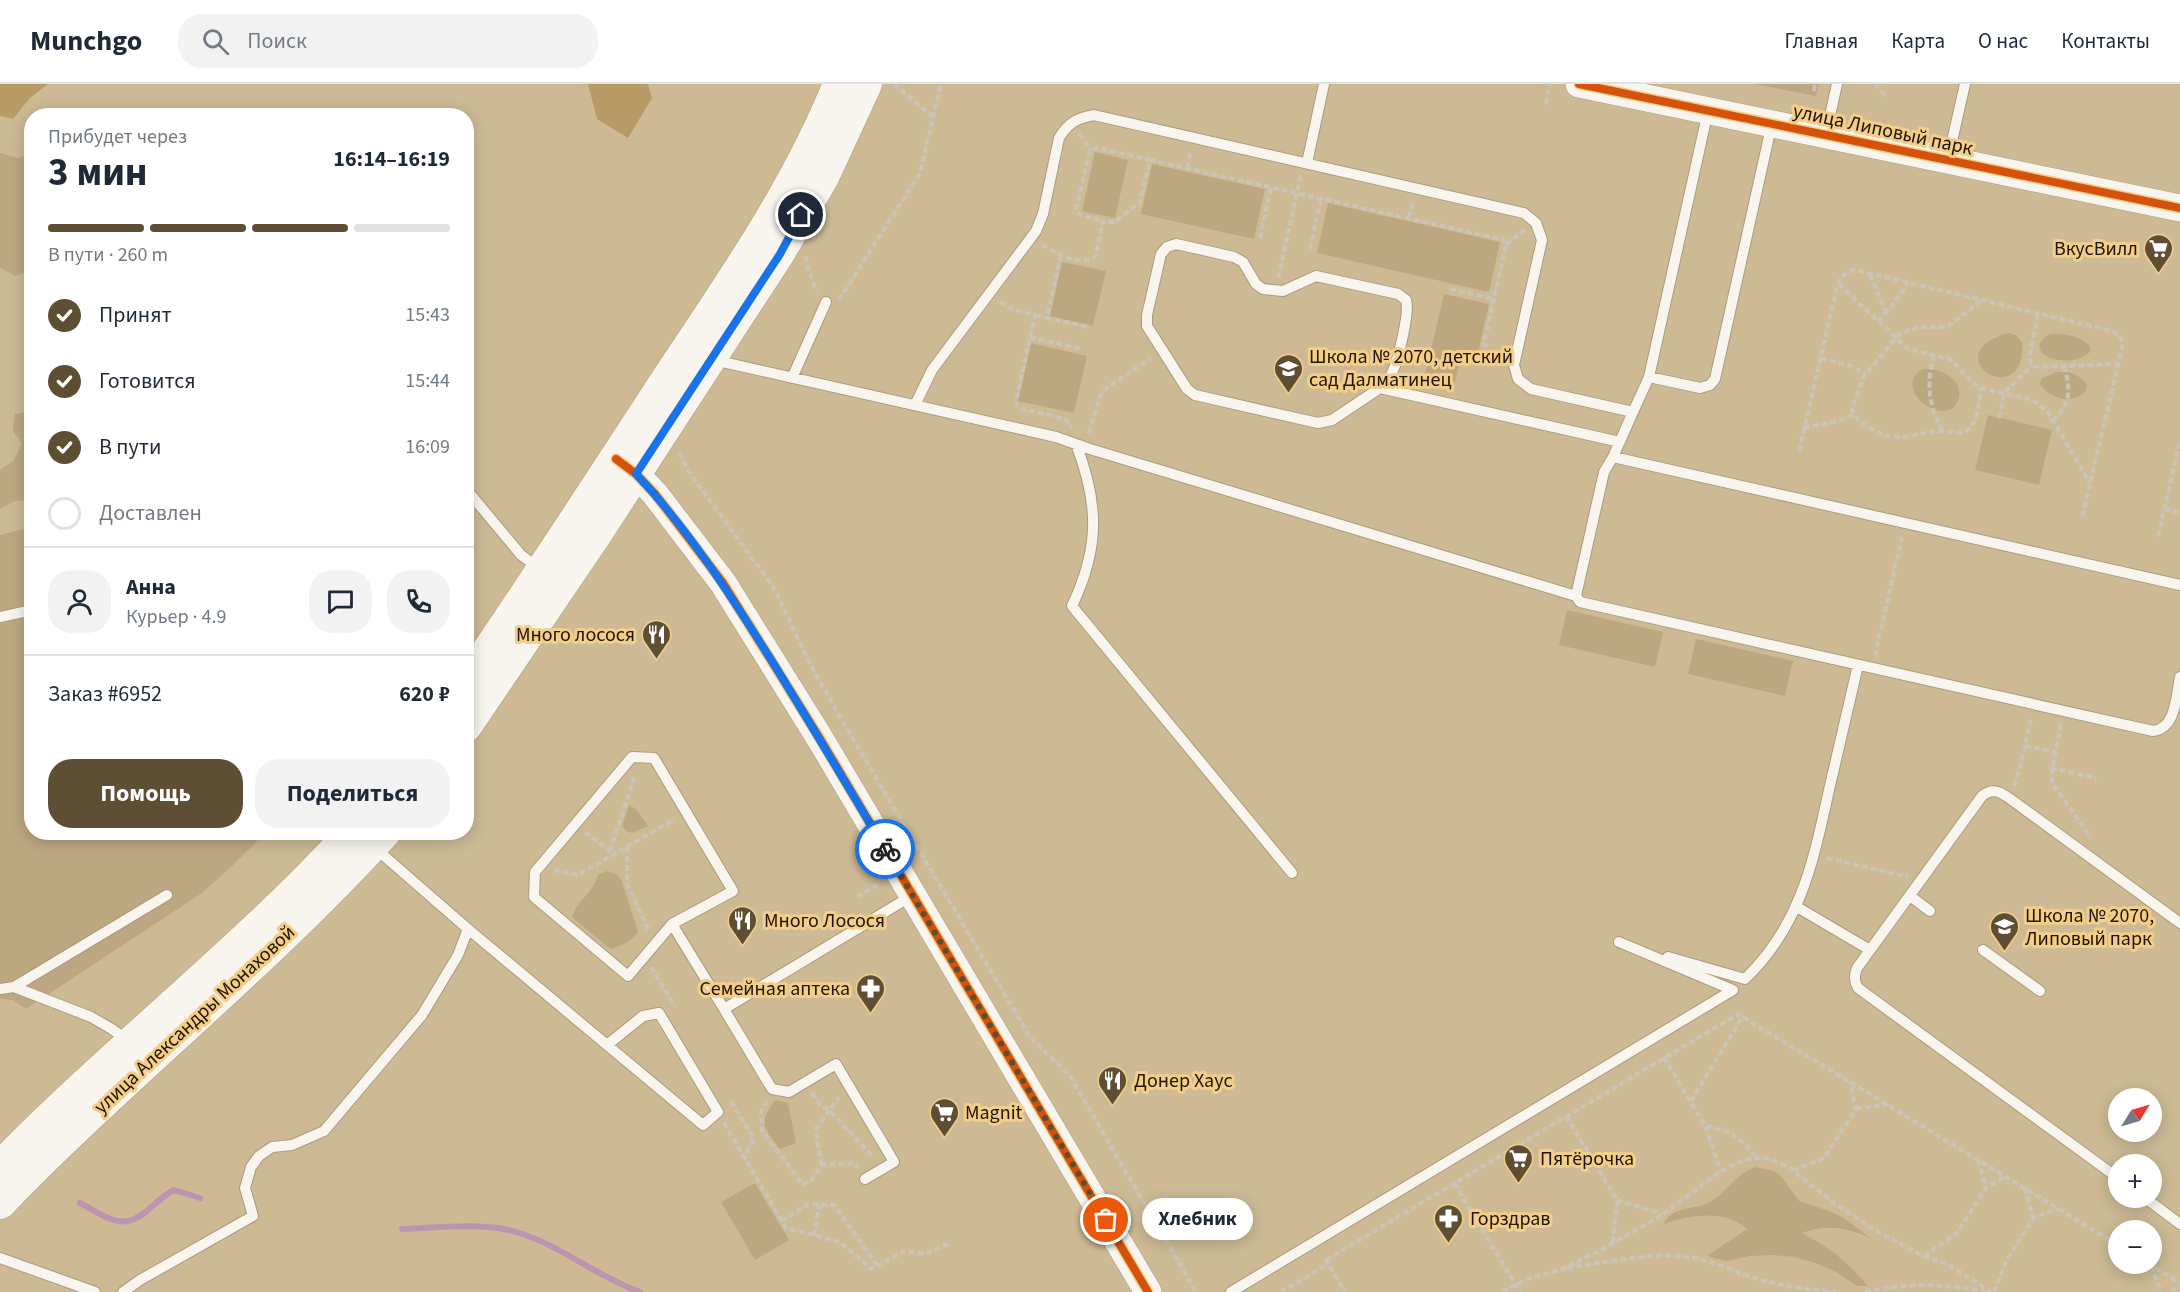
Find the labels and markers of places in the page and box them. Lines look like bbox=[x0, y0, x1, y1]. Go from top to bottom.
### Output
pin bbox=[775, 189, 826, 240]
supermarket icon: ВкусВилл bbox=[2143, 232, 2175, 274]
place label: ВкусВилл bbox=[2054, 235, 2138, 263]
place label: Школа № 2070, детский сад Далматинец bbox=[1309, 343, 1513, 394]
school or university icon: Школа № 2070, детский сад Далматинец bbox=[1272, 352, 1304, 394]
restaurant icon: Много лосося bbox=[640, 618, 672, 660]
place label: Много лосося bbox=[516, 621, 635, 649]
place label: Школа № 2070, Липовый парк bbox=[2025, 902, 2154, 953]
restaurant icon: Много Лосося bbox=[727, 904, 759, 946]
place label: Много Лосося bbox=[764, 907, 885, 935]
school or university icon: Школа № 2070, Липовый парк bbox=[1988, 910, 2020, 952]
pharmacy icon: Семейная аптека bbox=[855, 972, 887, 1014]
place label: Семейная аптека bbox=[699, 975, 850, 1003]
restaurant icon: Донер Хаус bbox=[1097, 1064, 1129, 1106]
place label: Донер Хаус bbox=[1134, 1067, 1233, 1095]
supermarket icon: Magnit bbox=[928, 1096, 960, 1138]
place label: Magnit bbox=[965, 1099, 1023, 1127]
supermarket icon: Пятёрочка bbox=[1503, 1142, 1535, 1184]
place label: Пятёрочка bbox=[1540, 1145, 1634, 1173]
pin bbox=[1080, 1194, 1131, 1245]
callout: Хлебник bbox=[1142, 1199, 1253, 1241]
pharmacy icon: Горздрав bbox=[1433, 1202, 1465, 1244]
place label: Горздрав bbox=[1470, 1205, 1551, 1233]

